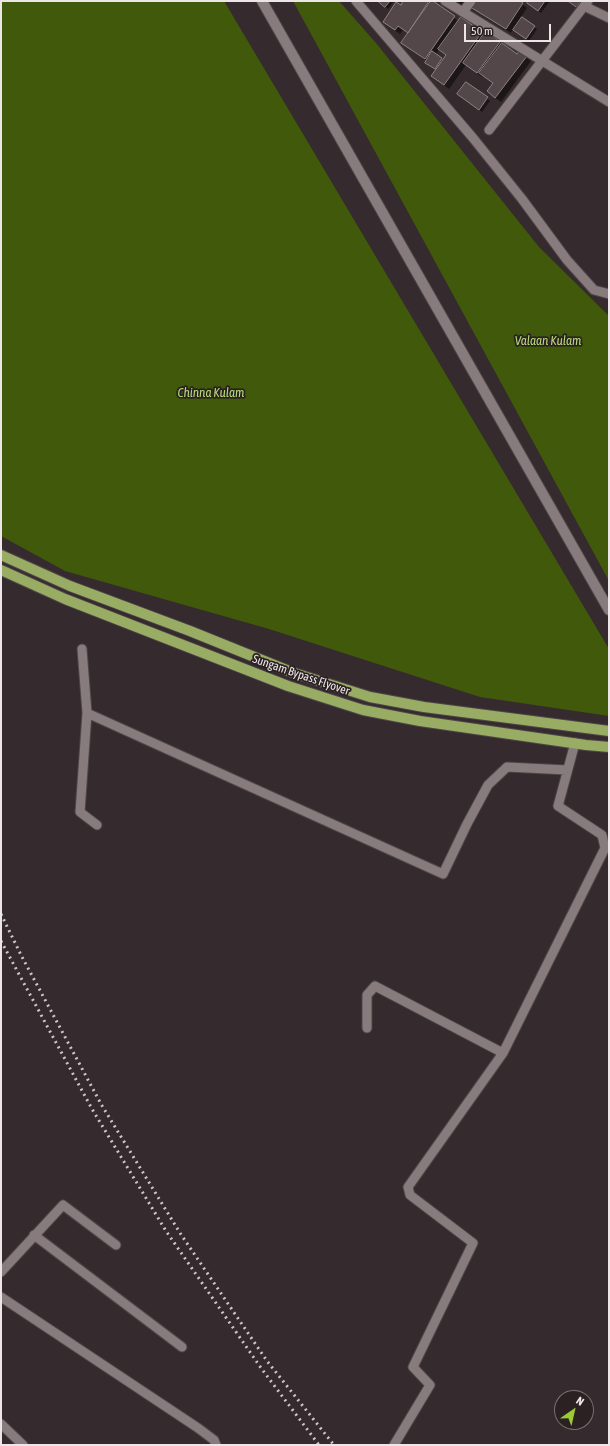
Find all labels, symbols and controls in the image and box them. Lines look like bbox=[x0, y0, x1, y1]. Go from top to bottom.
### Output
scale bar bbox=[466, 16, 553, 42]
text: 50 m bbox=[471, 24, 493, 38]
water label: Valaan Kulam bbox=[515, 333, 581, 349]
water label: Chinna Kulam bbox=[178, 385, 244, 401]
street label: Sungam Bypass Flyover bbox=[251, 652, 351, 698]
north arrow bbox=[554, 1390, 594, 1430]
text: N bbox=[574, 1394, 586, 1408]

